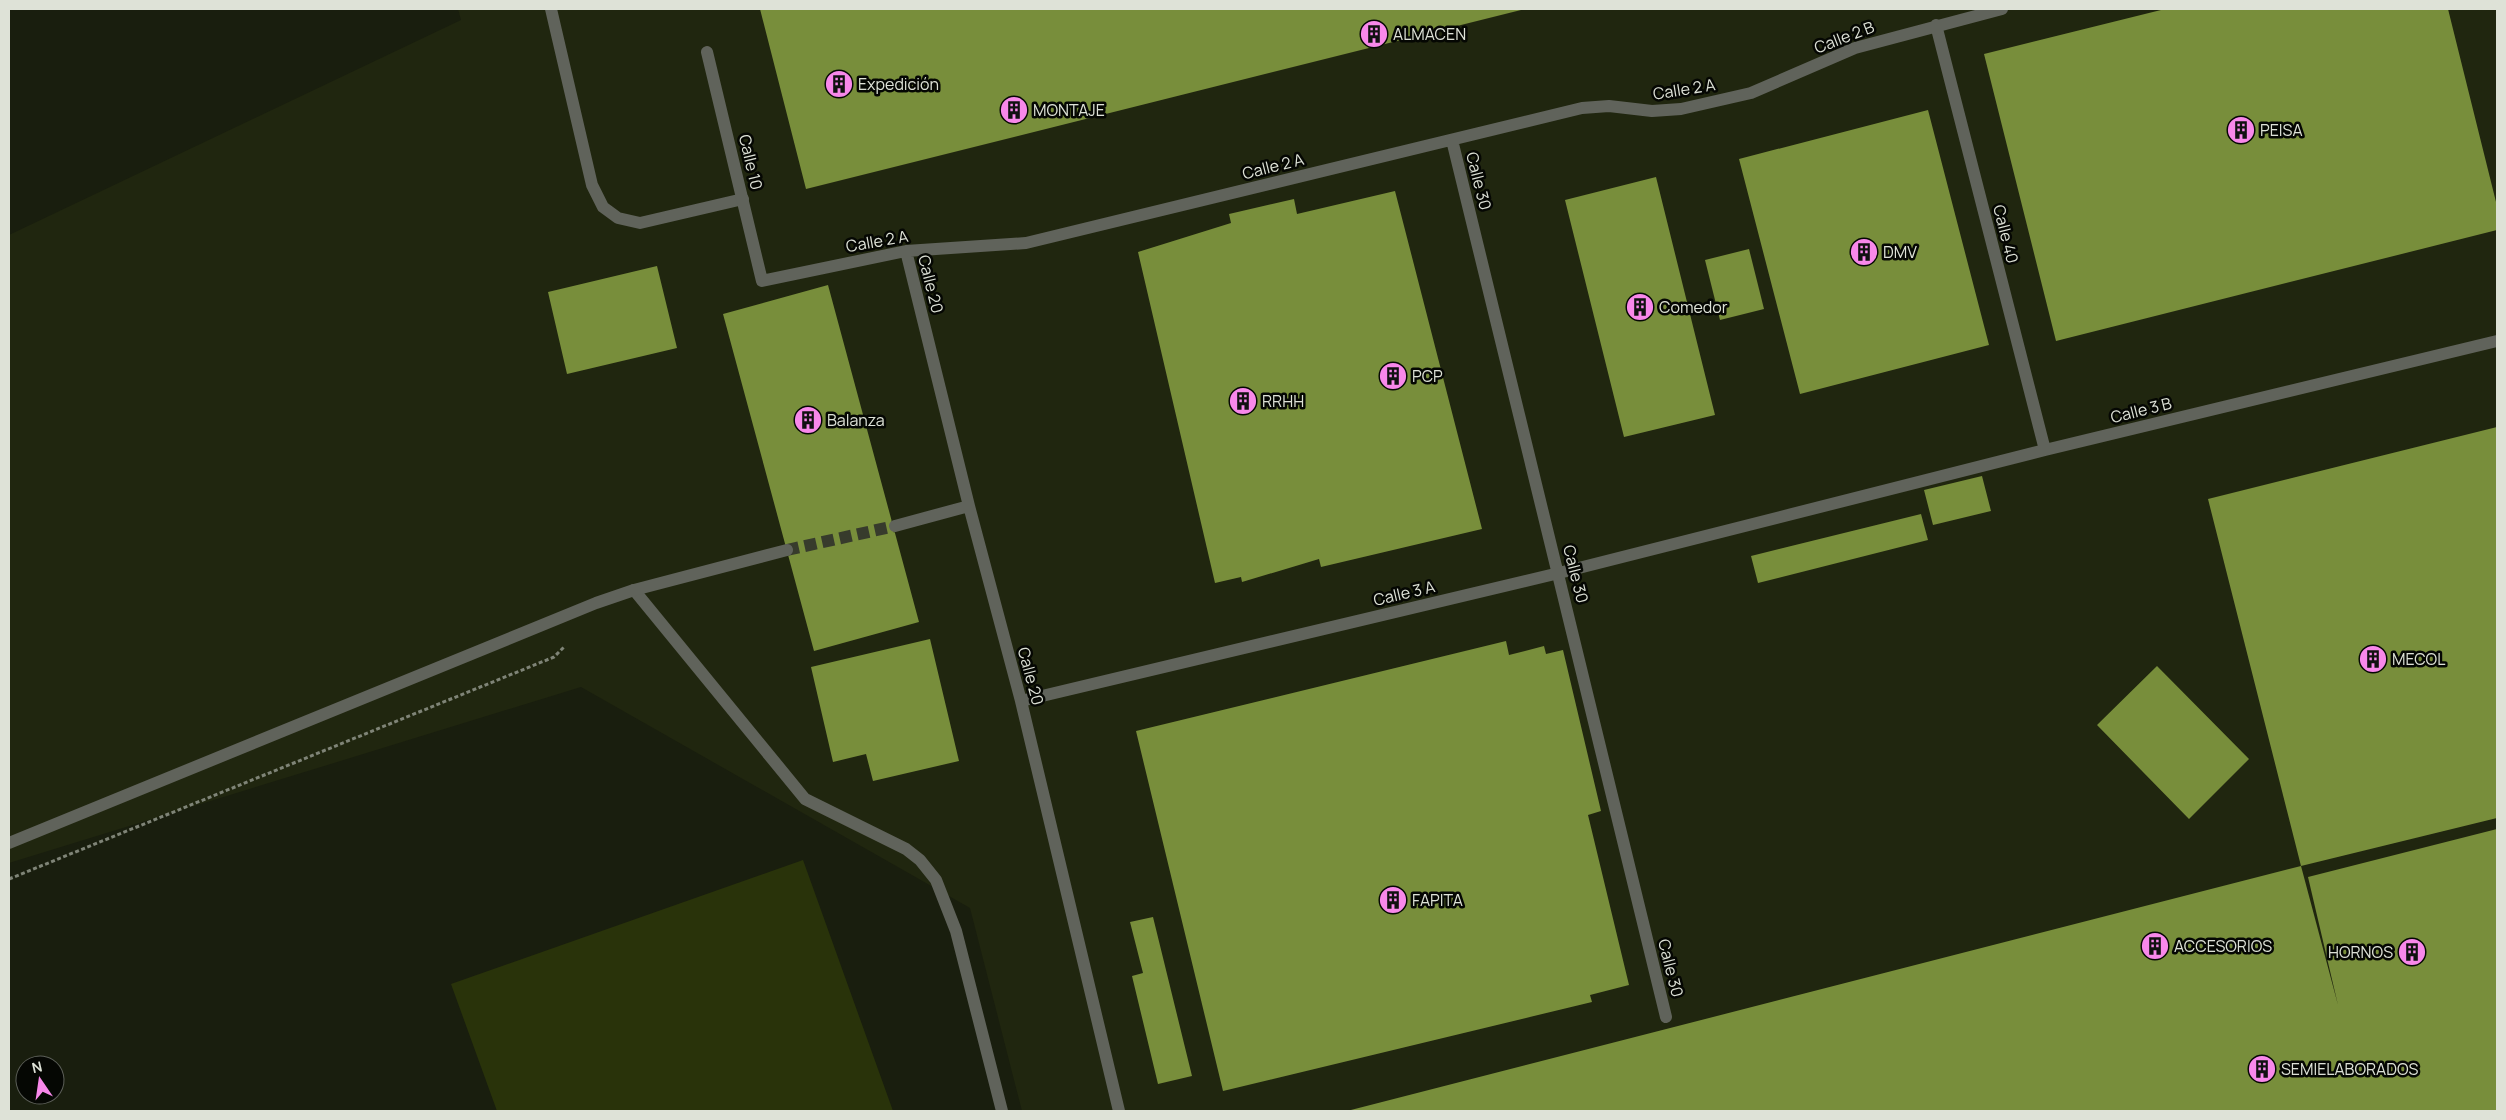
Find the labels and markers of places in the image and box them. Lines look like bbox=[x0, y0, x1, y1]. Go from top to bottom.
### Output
building icon: ALMACEN bbox=[1359, 19, 1389, 49]
place label: ALMACEN bbox=[1393, 23, 1466, 45]
building icon: Expedición bbox=[824, 69, 854, 99]
place label: Expedición bbox=[858, 73, 939, 95]
building icon: MONTAJE bbox=[999, 95, 1029, 125]
place label: MONTAJE bbox=[1033, 99, 1105, 121]
building icon: PEISA bbox=[2226, 115, 2256, 145]
place label: PEISA bbox=[2260, 119, 2303, 141]
building icon: DMV bbox=[1849, 237, 1879, 267]
place label: DMV bbox=[1883, 241, 1917, 263]
building icon: Comedor bbox=[1625, 292, 1655, 322]
place label: Comedor bbox=[1659, 296, 1728, 318]
building icon: PCP bbox=[1378, 361, 1408, 391]
place label: PCP bbox=[1412, 365, 1443, 387]
building icon: RRHH bbox=[1228, 386, 1258, 416]
place label: RRHH bbox=[1262, 390, 1304, 412]
building icon: Balanza bbox=[793, 405, 823, 435]
place label: Balanza bbox=[827, 409, 885, 431]
building icon: MECOL bbox=[2358, 644, 2388, 674]
place label: MECOL bbox=[2392, 648, 2445, 670]
building icon: FAPITA bbox=[1378, 885, 1408, 915]
place label: FAPITA bbox=[1412, 889, 1463, 911]
building icon: ACCESORIOS bbox=[2140, 931, 2170, 961]
place label: ACCESORIOS bbox=[2174, 935, 2272, 957]
building icon: HORNOS bbox=[2397, 937, 2427, 967]
place label: HORNOS bbox=[2328, 941, 2393, 963]
building icon: SEMIELABORADOS bbox=[2247, 1054, 2277, 1084]
place label: SEMIELABORADOS bbox=[2281, 1058, 2419, 1080]

